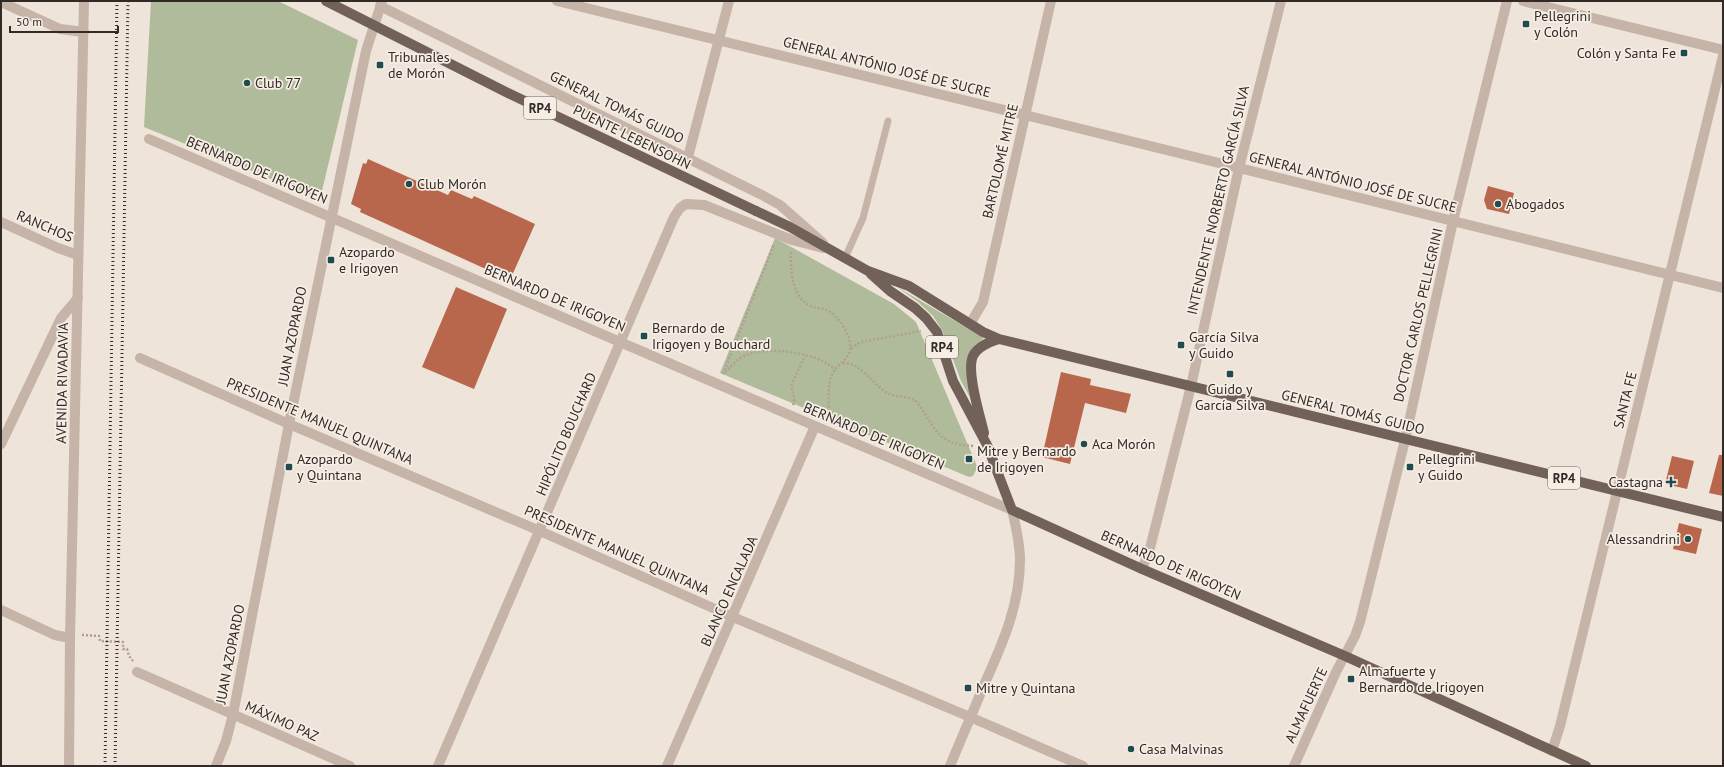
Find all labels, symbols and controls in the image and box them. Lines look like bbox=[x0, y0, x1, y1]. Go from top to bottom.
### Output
place label: Pellegrini y Colón bbox=[1534, 7, 1591, 41]
scale bar bbox=[10, 8, 118, 34]
text: 50 m bbox=[16, 14, 42, 29]
marker: Pellegrini y Colón bbox=[1521, 19, 1531, 29]
street label: GENERAL ANTÓNIO JOSÉ DE SUCRE bbox=[781, 32, 993, 102]
place label: Colón y Santa Fe bbox=[1577, 44, 1676, 62]
place label: Tribunales de Morón bbox=[388, 48, 450, 82]
marker: Colón y Santa Fe bbox=[1679, 48, 1689, 58]
marker: Tribunales de Morón bbox=[375, 60, 385, 70]
street label: GENERAL TOMÁS GUIDO bbox=[547, 67, 687, 147]
place label: Club 77 bbox=[255, 74, 301, 92]
marker: Club 77 bbox=[242, 78, 252, 88]
street label: INTENDENTE NORBERTO GARCÍA SILVA bbox=[1183, 83, 1253, 316]
road number: RP4 bbox=[524, 97, 556, 119]
street label: PUENTE LEBENSOHN bbox=[570, 101, 694, 173]
street label: BARTOLOMÉ MITRE bbox=[978, 102, 1022, 220]
street label: BERNARDO DE IRIGOYEN bbox=[184, 132, 330, 208]
street label: GENERAL ANTÓNIO JOSÉ DE SUCRE bbox=[1247, 147, 1459, 217]
place label: Club Morón bbox=[417, 175, 486, 193]
marker: Club Morón bbox=[404, 179, 414, 189]
place label: Abogados bbox=[1506, 195, 1565, 213]
marker: Abogados bbox=[1493, 199, 1503, 209]
street label: RANCHOS bbox=[14, 206, 76, 246]
street label: DOCTOR CARLOS PELLEGRINI bbox=[1389, 226, 1447, 404]
place label: Azopardo e Irigoyen bbox=[339, 243, 398, 277]
marker: Azopardo e Irigoyen bbox=[326, 255, 336, 265]
street label: BERNARDO DE IRIGOYEN bbox=[482, 260, 628, 336]
street label: JUAN AZOPARDO bbox=[273, 285, 310, 388]
place label: Bernardo de Irigoyen y Bouchard bbox=[652, 319, 770, 353]
street label: AVENIDA RIVADAVIA bbox=[52, 321, 72, 444]
place label: García Silva y Guido bbox=[1189, 328, 1259, 362]
marker: Bernardo de Irigoyen y Bouchard bbox=[639, 331, 649, 341]
road number: RP4 bbox=[926, 336, 958, 358]
marker: García Silva y Guido bbox=[1176, 340, 1186, 350]
marker: Guido y García Silva bbox=[1225, 369, 1235, 379]
street label: HIPÓLITO BOUCHARD bbox=[532, 370, 600, 498]
street label: SANTA FE bbox=[1609, 370, 1641, 430]
street label: PRESIDENTE MANUEL QUINTANA bbox=[224, 373, 417, 469]
place label: Guido y García Silva bbox=[1195, 380, 1265, 414]
street label: GENERAL TOMÁS GUIDO bbox=[1280, 386, 1426, 438]
street label: BERNARDO DE IRIGOYEN bbox=[801, 398, 947, 474]
place label: Aca Morón bbox=[1092, 435, 1156, 453]
marker: Aca Morón bbox=[1079, 439, 1089, 449]
place label: Mitre y Bernardo de Irigoyen bbox=[977, 442, 1076, 476]
place label: Azopardo y Quintana bbox=[297, 450, 362, 484]
place label: Pellegrini y Guido bbox=[1418, 450, 1475, 484]
marker: Mitre y Bernardo de Irigoyen bbox=[964, 454, 974, 464]
marker: Azopardo y Quintana bbox=[284, 462, 294, 472]
marker: Pellegrini y Guido bbox=[1405, 462, 1415, 472]
road number: RP4 bbox=[1548, 467, 1580, 489]
place label: Castagna bbox=[1609, 473, 1663, 491]
marker: Castagna bbox=[1666, 477, 1676, 487]
street label: PRESIDENTE MANUEL QUINTANA bbox=[522, 501, 713, 599]
street label: BERNARDO DE IRIGOYEN bbox=[1098, 526, 1244, 604]
place label: Alessandrini bbox=[1607, 530, 1680, 548]
street label: BLANCO ENCALADA bbox=[697, 532, 762, 649]
marker: Alessandrini bbox=[1683, 534, 1693, 544]
street label: JUAN AZOPARDO bbox=[211, 603, 248, 706]
place label: Almafuerte y Bernardo de Irigoyen bbox=[1359, 662, 1484, 696]
street label: ALMAFUERTE bbox=[1281, 664, 1331, 746]
marker: Almafuerte y Bernardo de Irigoyen bbox=[1346, 674, 1356, 684]
place label: Mitre y Quintana bbox=[976, 679, 1076, 697]
marker: Mitre y Quintana bbox=[963, 683, 973, 693]
street label: MÁXIMO PAZ bbox=[242, 697, 322, 745]
place label: Casa Malvinas bbox=[1139, 740, 1223, 758]
marker: Casa Malvinas bbox=[1126, 744, 1136, 754]

